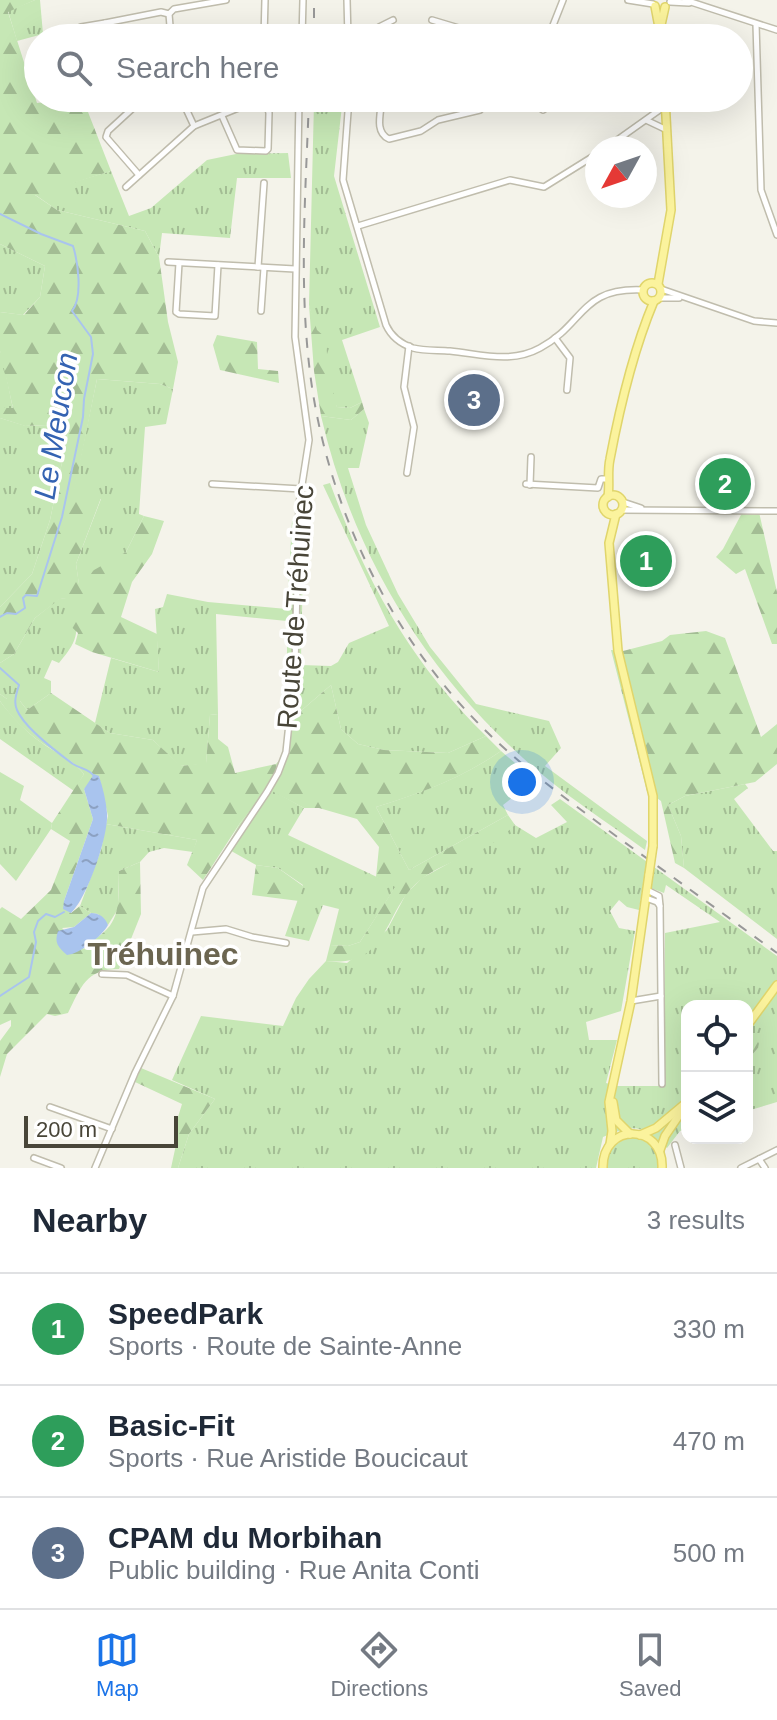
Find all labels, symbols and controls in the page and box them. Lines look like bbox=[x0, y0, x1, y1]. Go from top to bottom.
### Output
search box bbox=[24, 24, 753, 112]
icon: search bbox=[52, 46, 96, 90]
text: Search here bbox=[116, 51, 279, 84]
north arrow bbox=[585, 136, 657, 208]
water label: Le Meucon bbox=[28, 350, 83, 502]
pin: 3 bbox=[448, 370, 500, 430]
pin: 2 bbox=[699, 454, 751, 514]
street label: Route de Tréhuinec bbox=[272, 484, 319, 730]
pin: 1 bbox=[620, 531, 672, 591]
your location bbox=[502, 762, 542, 802]
district label: Tréhuinec bbox=[87, 936, 239, 972]
map controls bbox=[681, 1000, 753, 1144]
button: locate bbox=[681, 1000, 753, 1072]
button: layers bbox=[681, 1072, 753, 1144]
scale bar bbox=[24, 1112, 178, 1148]
text: 200 m bbox=[36, 1117, 97, 1142]
text: Nearby bbox=[32, 1201, 147, 1239]
text: 3 results bbox=[647, 1205, 745, 1235]
text: SpeedPark bbox=[108, 1297, 263, 1330]
text: 1 bbox=[51, 1314, 65, 1344]
text: 330 m bbox=[673, 1314, 745, 1344]
text: Sports · Route de Sainte-Anne bbox=[108, 1331, 462, 1361]
text: Basic-Fit bbox=[108, 1409, 235, 1442]
text: 2 bbox=[51, 1426, 65, 1456]
text: 470 m bbox=[673, 1426, 745, 1456]
text: Sports · Rue Aristide Boucicaut bbox=[108, 1443, 468, 1473]
text: CPAM du Morbihan bbox=[108, 1521, 382, 1554]
text: 3 bbox=[51, 1538, 65, 1568]
text: 500 m bbox=[673, 1538, 745, 1568]
text: Public building · Rue Anita Conti bbox=[108, 1555, 479, 1585]
tab: Map bbox=[95, 1628, 139, 1702]
tab: Directions bbox=[330, 1628, 428, 1702]
tab: Saved bbox=[619, 1628, 682, 1702]

